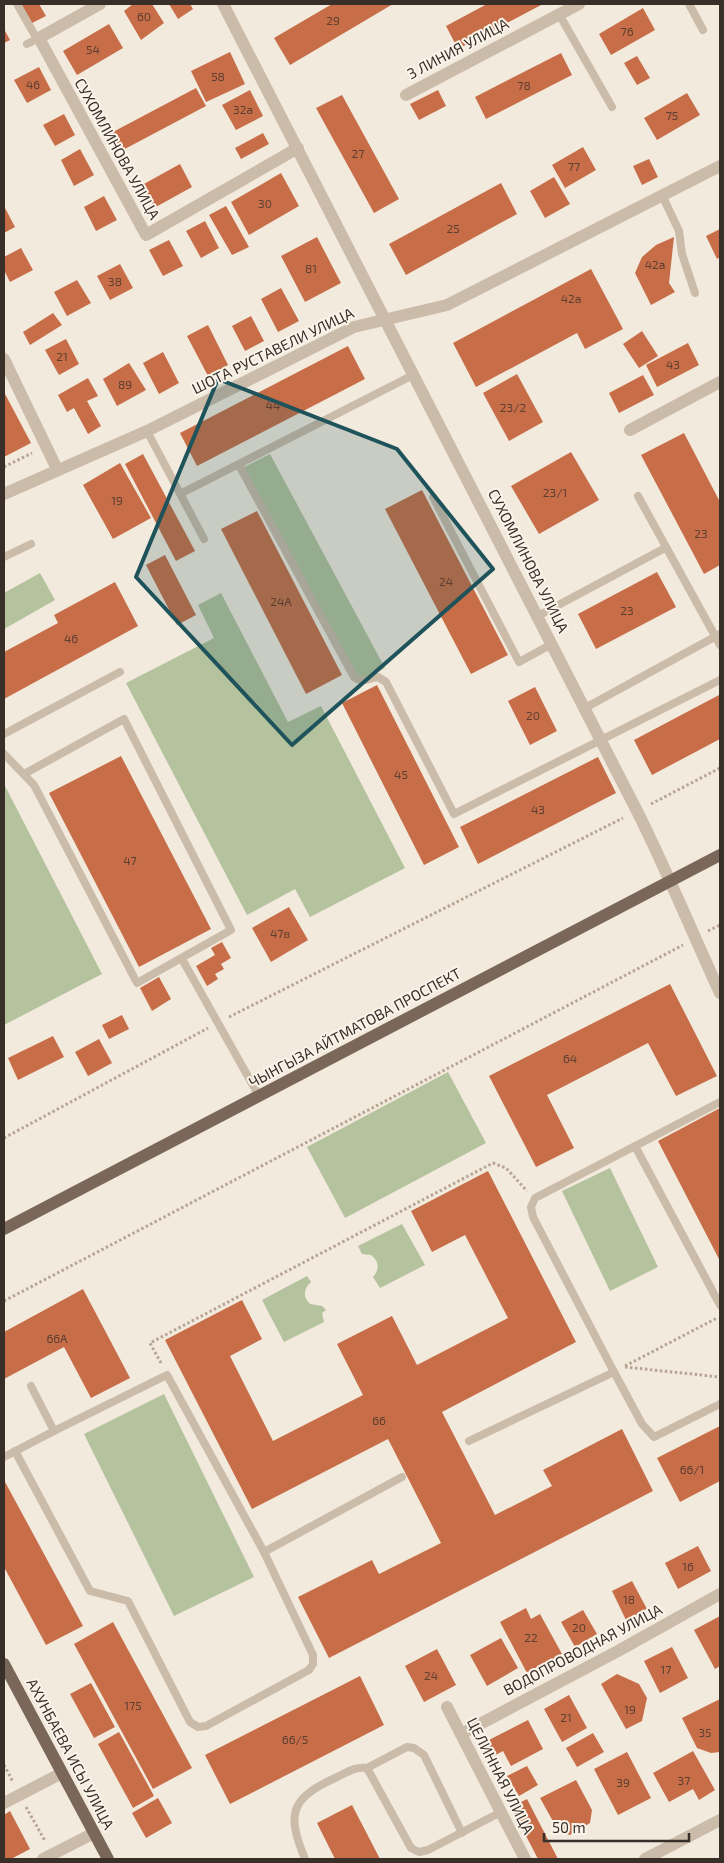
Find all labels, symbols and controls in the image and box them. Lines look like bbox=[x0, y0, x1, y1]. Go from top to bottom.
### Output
house number: 60 bbox=[137, 9, 151, 23]
house number: 29 bbox=[326, 13, 340, 27]
street label: 3 ЛИНИЯ УЛИЦА bbox=[404, 13, 512, 82]
house number: 76 bbox=[620, 24, 634, 38]
house number: 54 bbox=[86, 42, 100, 56]
house number: 58 bbox=[211, 69, 225, 83]
street label: СУХОМЛИНОВА УЛИЦА bbox=[71, 75, 165, 223]
house number: 46 bbox=[26, 77, 40, 91]
house number: 78 bbox=[517, 78, 531, 92]
house number: 32a bbox=[233, 102, 253, 116]
house number: 75 bbox=[666, 108, 678, 122]
house number: 27 bbox=[352, 146, 364, 160]
house number: 77 bbox=[568, 159, 580, 173]
house number: 30 bbox=[258, 196, 272, 210]
house number: 25 bbox=[446, 221, 460, 235]
house number: 42а bbox=[645, 257, 665, 271]
house number: 81 bbox=[305, 261, 317, 275]
house number: 38 bbox=[108, 274, 122, 288]
house number: 42а bbox=[561, 291, 581, 305]
street label: ШОТА РУСТАВЕЛИ УЛИЦА bbox=[189, 303, 357, 397]
house number: 21 bbox=[56, 349, 68, 363]
house number: 43 bbox=[666, 357, 680, 371]
house number: 89 bbox=[118, 377, 132, 391]
house number: 44 bbox=[266, 398, 280, 412]
house number: 23/2 bbox=[500, 400, 526, 414]
house number: 23/1 bbox=[543, 485, 567, 499]
street label: СУХОМЛИНОВА УЛИЦА bbox=[485, 486, 573, 636]
house number: 19 bbox=[111, 493, 123, 507]
house number: 23 bbox=[694, 526, 708, 540]
house number: 24 bbox=[439, 574, 453, 588]
house number: 24А bbox=[270, 594, 292, 608]
house number: 23 bbox=[620, 603, 634, 617]
house number: 46 bbox=[64, 631, 78, 645]
house number: 20 bbox=[526, 708, 540, 722]
house number: 45 bbox=[394, 767, 408, 781]
house number: 43 bbox=[531, 802, 545, 816]
house number: 47 bbox=[123, 853, 137, 867]
house number: 47в bbox=[270, 926, 290, 940]
street label: ЧЫНГЫЗА АЙТМАТОВА ПРОСПЕКТ bbox=[245, 963, 464, 1091]
house number: 64 bbox=[563, 1051, 577, 1065]
house number: 66А bbox=[46, 1331, 68, 1345]
house number: 66 bbox=[372, 1413, 386, 1427]
house number: 66/1 bbox=[680, 1462, 704, 1476]
house number: 16 bbox=[682, 1559, 694, 1573]
house number: 18 bbox=[623, 1592, 635, 1606]
street label: ВОДОПРОВОДНАЯ УЛИЦА bbox=[500, 1599, 666, 1699]
house number: 20 bbox=[572, 1620, 586, 1634]
house number: 22 bbox=[524, 1630, 538, 1644]
house number: 17 bbox=[661, 1662, 671, 1676]
house number: 24 bbox=[424, 1668, 438, 1682]
street label: АХУНБАЕВА ИСЫ УЛИЦА bbox=[23, 1675, 119, 1833]
house number: 175 bbox=[124, 1698, 142, 1712]
house number: 19 bbox=[624, 1702, 636, 1716]
house number: 21 bbox=[560, 1710, 572, 1724]
street label: ЦЕЛИННАЯ УЛИЦА bbox=[464, 1714, 538, 1837]
house number: 35 bbox=[698, 1725, 712, 1739]
house number: 66/5 bbox=[282, 1732, 308, 1746]
house number: 37 bbox=[678, 1773, 690, 1787]
house number: 39 bbox=[616, 1775, 630, 1789]
scale bar bbox=[544, 1810, 689, 1842]
text: 50 m bbox=[552, 1818, 586, 1836]

